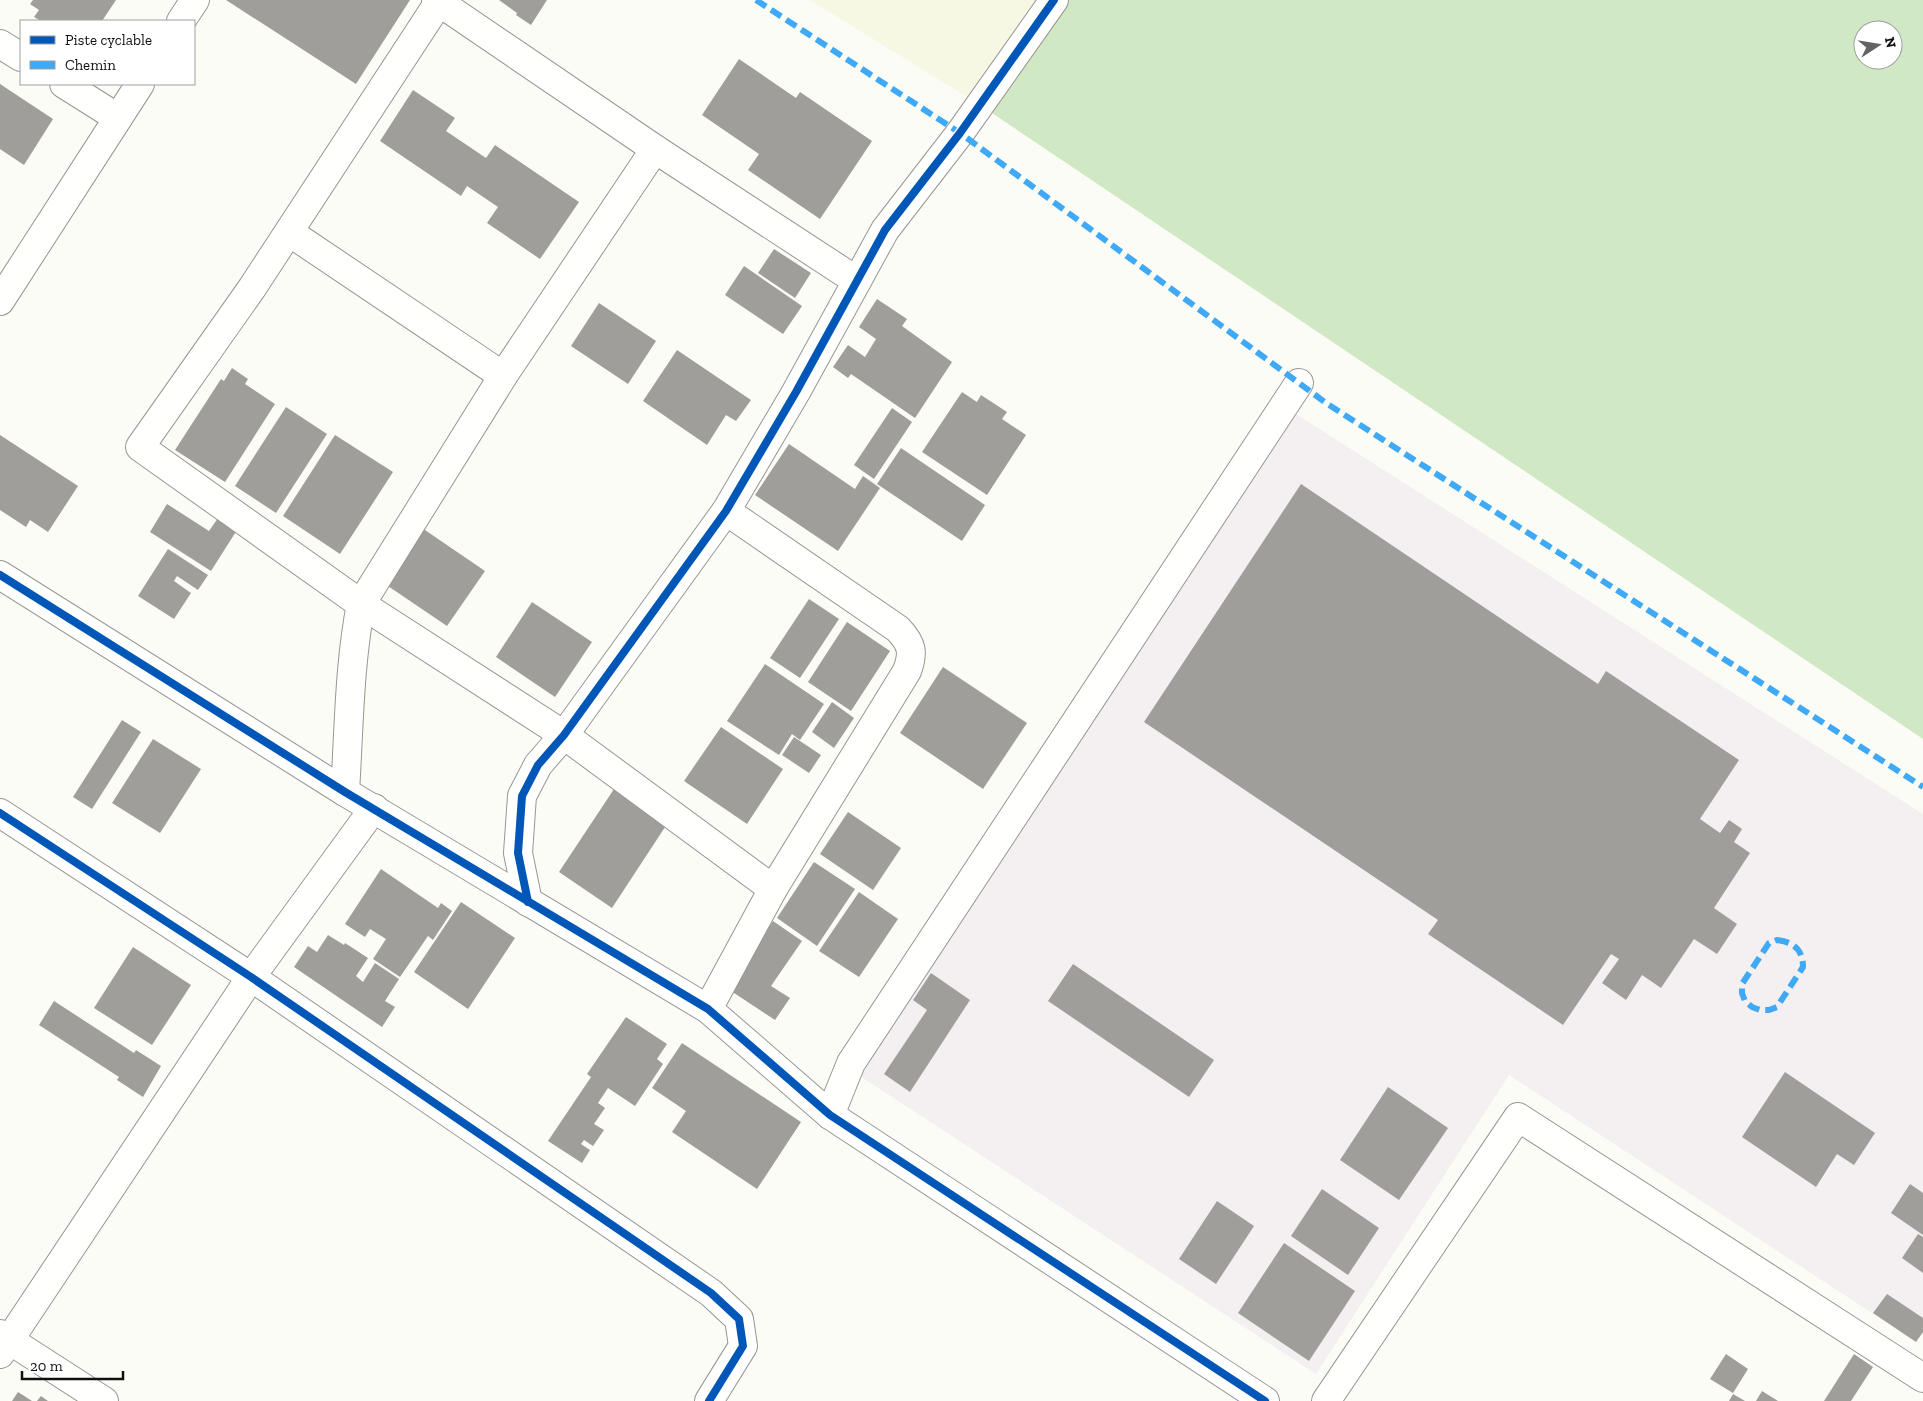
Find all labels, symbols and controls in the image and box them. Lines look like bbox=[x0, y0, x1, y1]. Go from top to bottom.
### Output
legend bbox=[20, 20, 195, 85]
north arrow bbox=[1853, 20, 1903, 70]
text: Piste cyclable bbox=[65, 31, 152, 49]
text: N bbox=[1881, 35, 1900, 50]
text: Chemin bbox=[65, 56, 116, 74]
scale bar bbox=[22, 1348, 124, 1380]
text: 20 m bbox=[30, 1357, 63, 1375]

